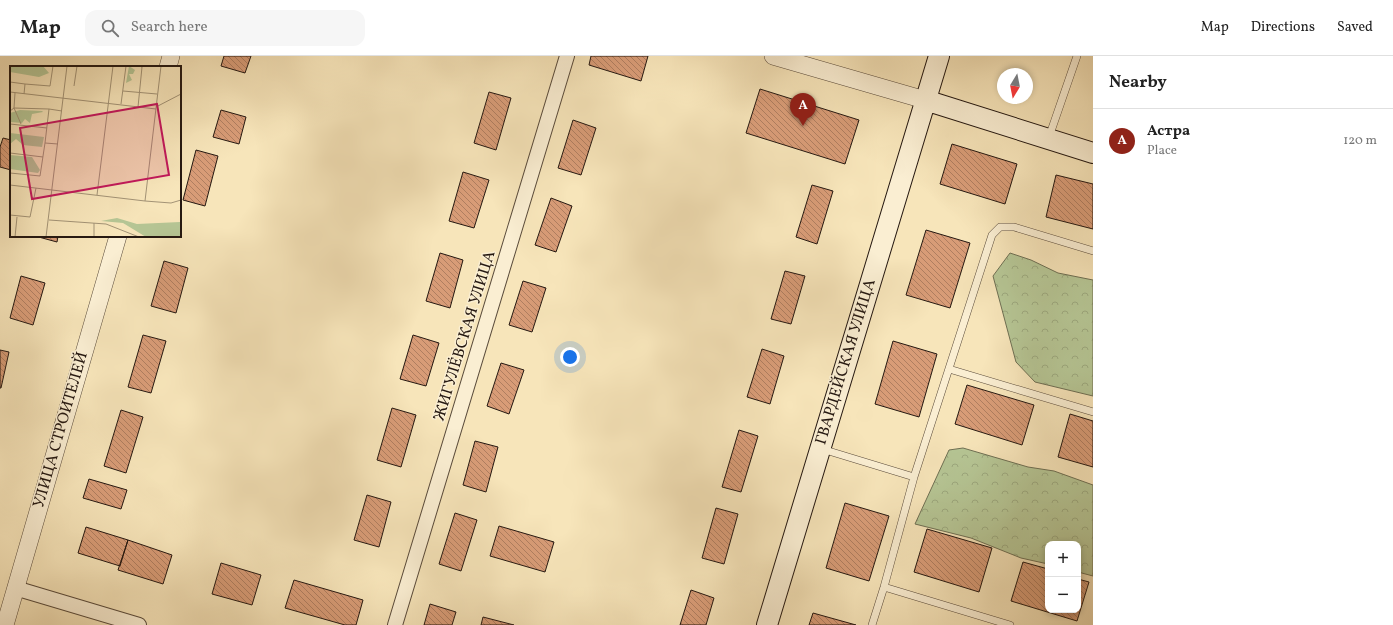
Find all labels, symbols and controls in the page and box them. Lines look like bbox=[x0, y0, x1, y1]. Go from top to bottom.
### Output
search box bbox=[85, 10, 365, 46]
text: Map bbox=[20, 15, 61, 41]
icon: search bbox=[99, 17, 121, 39]
text: Search here bbox=[131, 17, 208, 38]
text: Map bbox=[1201, 18, 1229, 37]
text: Directions bbox=[1251, 18, 1315, 37]
text: Saved bbox=[1337, 18, 1373, 37]
inset map bbox=[10, 66, 181, 237]
north arrow bbox=[997, 68, 1033, 104]
text: Nearby bbox=[1109, 71, 1167, 94]
pin: A bbox=[790, 93, 816, 126]
text: Астра bbox=[1147, 121, 1190, 142]
text: A bbox=[1117, 132, 1127, 150]
text: 120 m bbox=[1343, 132, 1377, 150]
text: Place bbox=[1147, 142, 1177, 160]
street label: ЖИГУЛЁВСКАЯ УЛИЦА bbox=[429, 248, 501, 424]
street label: ГВАРДЕЙСКАЯ УЛИЦА bbox=[810, 276, 882, 448]
your location bbox=[560, 347, 580, 367]
street label: УЛИЦА СТРОИТЕЛЕЙ bbox=[28, 349, 94, 511]
map controls bbox=[1045, 541, 1081, 613]
button: + bbox=[1045, 541, 1081, 577]
button: − bbox=[1045, 577, 1081, 613]

